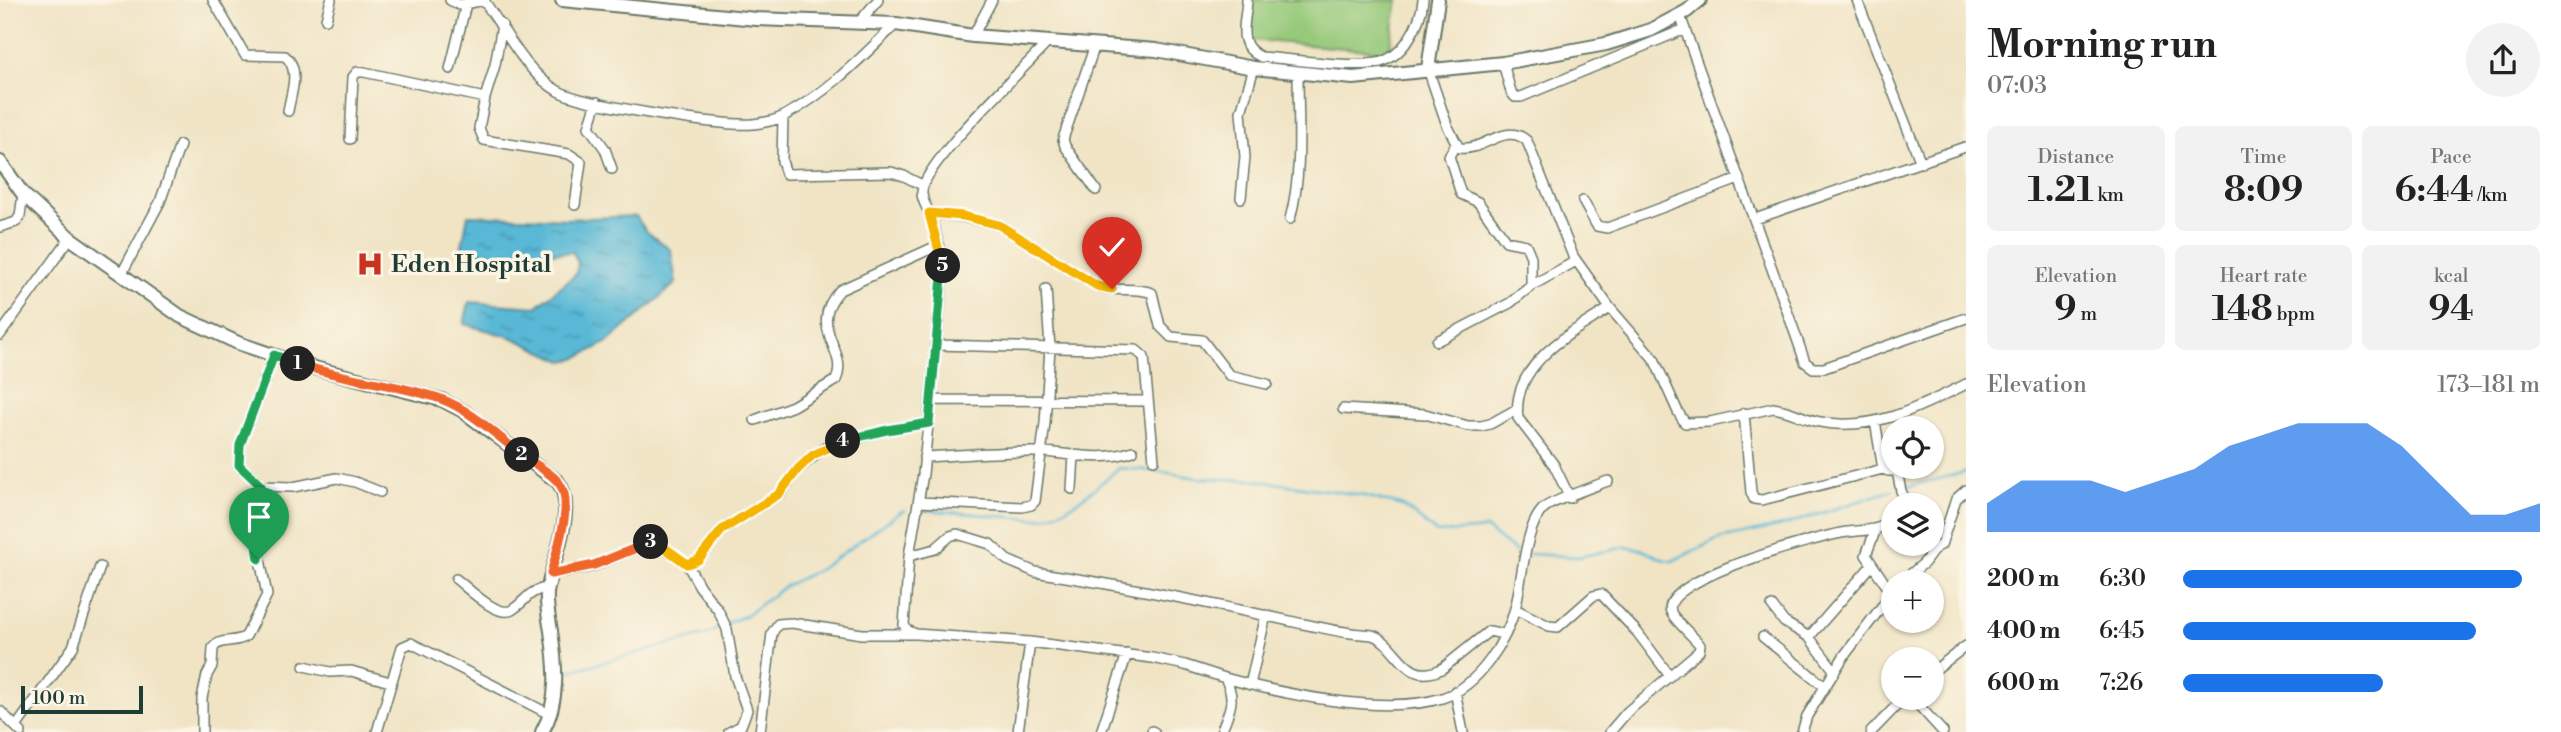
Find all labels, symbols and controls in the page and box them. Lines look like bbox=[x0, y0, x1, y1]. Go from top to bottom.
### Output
text: Morning run bbox=[1987, 22, 2217, 69]
button: share bbox=[2466, 23, 2540, 97]
text: 07:03 bbox=[1987, 72, 2047, 100]
text: Distance bbox=[2037, 145, 2114, 169]
text: Time bbox=[2241, 145, 2286, 169]
text: Pace bbox=[2431, 145, 2472, 169]
text: 1.21 bbox=[2028, 169, 2093, 212]
text: 8:09 bbox=[2224, 169, 2303, 212]
text: 6:44 bbox=[2395, 169, 2474, 212]
text: km bbox=[2093, 183, 2124, 207]
text: /km bbox=[2474, 183, 2508, 207]
pin bbox=[1082, 217, 1142, 289]
icon: check bbox=[1093, 228, 1131, 266]
pin: 5 bbox=[926, 248, 960, 284]
hospital icon: Eden Hospital bbox=[355, 249, 385, 279]
place label: Eden Hospital bbox=[391, 250, 552, 280]
text: 5 bbox=[937, 253, 948, 277]
text: Elevation bbox=[2035, 264, 2117, 288]
text: Heart rate bbox=[2220, 264, 2307, 288]
text: kcal bbox=[2434, 264, 2468, 288]
text: 9 bbox=[2055, 288, 2077, 331]
text: 148 bbox=[2212, 288, 2273, 331]
text: 94 bbox=[2429, 288, 2474, 331]
text: m bbox=[2077, 302, 2097, 326]
text: bpm bbox=[2273, 302, 2315, 326]
pin: 1 bbox=[280, 346, 316, 382]
text: 1 bbox=[293, 351, 302, 375]
text: Elevation bbox=[1987, 371, 2087, 399]
text: 173–181 m bbox=[2437, 371, 2540, 399]
map controls bbox=[1881, 416, 1944, 710]
button: locate bbox=[1881, 416, 1944, 479]
pin: 4 bbox=[826, 424, 860, 458]
text: 4 bbox=[836, 428, 849, 452]
pin: 2 bbox=[504, 438, 540, 472]
text: 2 bbox=[516, 442, 527, 466]
pin bbox=[229, 487, 289, 559]
button: layers bbox=[1881, 493, 1944, 556]
icon: arrive bbox=[240, 498, 278, 536]
pin: 3 bbox=[634, 524, 668, 560]
text: 3 bbox=[645, 529, 656, 553]
text: 200 m bbox=[1987, 565, 2059, 593]
text: 6:30 bbox=[2099, 565, 2146, 593]
button: + bbox=[1881, 570, 1944, 633]
text: 400 m bbox=[1987, 617, 2060, 645]
text: 6:45 bbox=[2099, 617, 2145, 645]
button: − bbox=[1881, 647, 1944, 710]
text: 600 m bbox=[1987, 669, 2060, 697]
text: 7:26 bbox=[2099, 669, 2143, 697]
scale bar bbox=[21, 683, 144, 715]
text: 100 m bbox=[32, 686, 85, 710]

